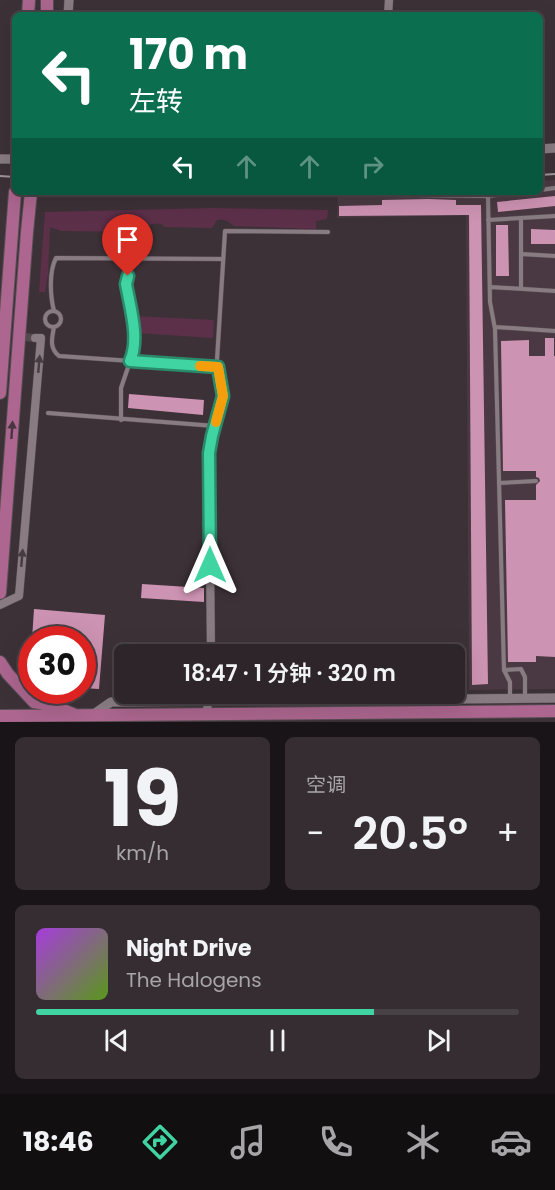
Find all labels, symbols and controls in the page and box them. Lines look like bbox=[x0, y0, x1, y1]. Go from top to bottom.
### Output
text: 170 m bbox=[129, 25, 248, 84]
icon: left bbox=[30, 36, 108, 114]
text: 左转 bbox=[129, 83, 183, 120]
icon: left bbox=[167, 150, 200, 183]
icon: ahead bbox=[230, 150, 263, 183]
icon: ahead bbox=[293, 150, 326, 183]
icon: right bbox=[356, 150, 389, 183]
pin bbox=[102, 214, 153, 276]
icon: arrive bbox=[111, 223, 144, 256]
one-way arrow bbox=[34, 355, 44, 374]
one-way arrow bbox=[7, 420, 17, 439]
position arrow bbox=[178, 533, 242, 597]
one-way arrow bbox=[17, 549, 27, 568]
speed limit sign: 30 bbox=[18, 626, 96, 704]
text: 18:47 · 1 分钟 · 320 m bbox=[183, 658, 396, 689]
text: 19 bbox=[104, 744, 181, 853]
text: 空调 bbox=[306, 771, 346, 799]
text: 20.5° bbox=[353, 802, 468, 865]
text: − bbox=[306, 810, 324, 857]
text: + bbox=[496, 810, 519, 857]
text: km/h bbox=[116, 839, 169, 867]
text: Night Drive bbox=[126, 933, 252, 964]
text: The Halogens bbox=[126, 966, 262, 994]
icon: previous bbox=[100, 1024, 133, 1057]
icon: pause bbox=[261, 1024, 294, 1057]
icon: next bbox=[422, 1024, 455, 1057]
icon: directions bbox=[139, 1121, 181, 1163]
icon: music bbox=[227, 1121, 269, 1163]
icon: phone bbox=[315, 1121, 357, 1163]
icon: climate bbox=[402, 1121, 444, 1163]
icon: car bbox=[490, 1121, 532, 1163]
text: 18:46 bbox=[23, 1123, 94, 1160]

